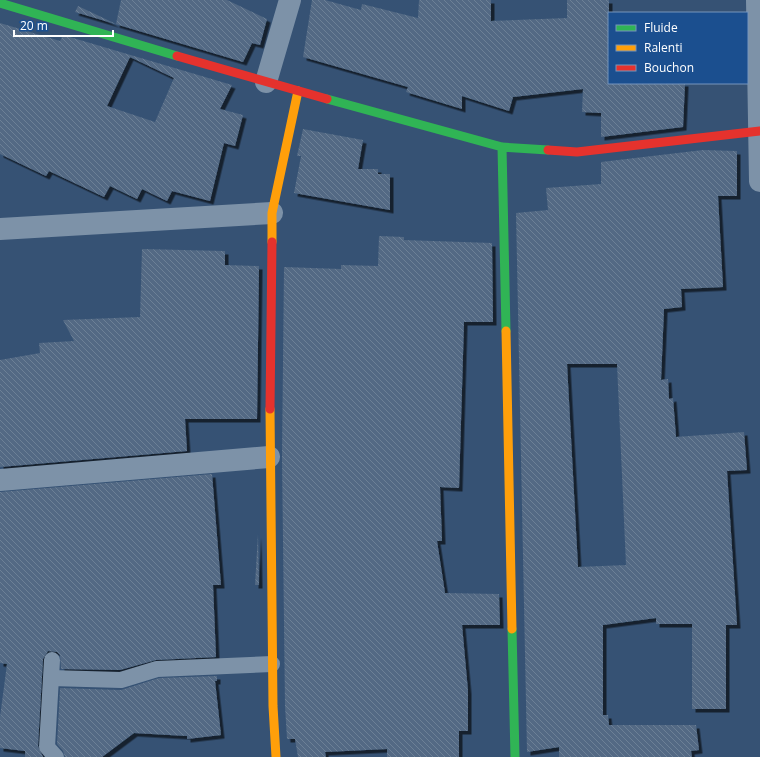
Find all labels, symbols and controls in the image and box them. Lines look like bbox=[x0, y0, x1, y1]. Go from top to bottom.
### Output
scale bar bbox=[14, 12, 113, 38]
legend bbox=[608, 12, 748, 84]
text: 20 m bbox=[20, 17, 48, 34]
text: Fluide bbox=[644, 19, 678, 36]
text: Ralenti bbox=[644, 39, 683, 56]
text: Bouchon bbox=[644, 59, 694, 76]

